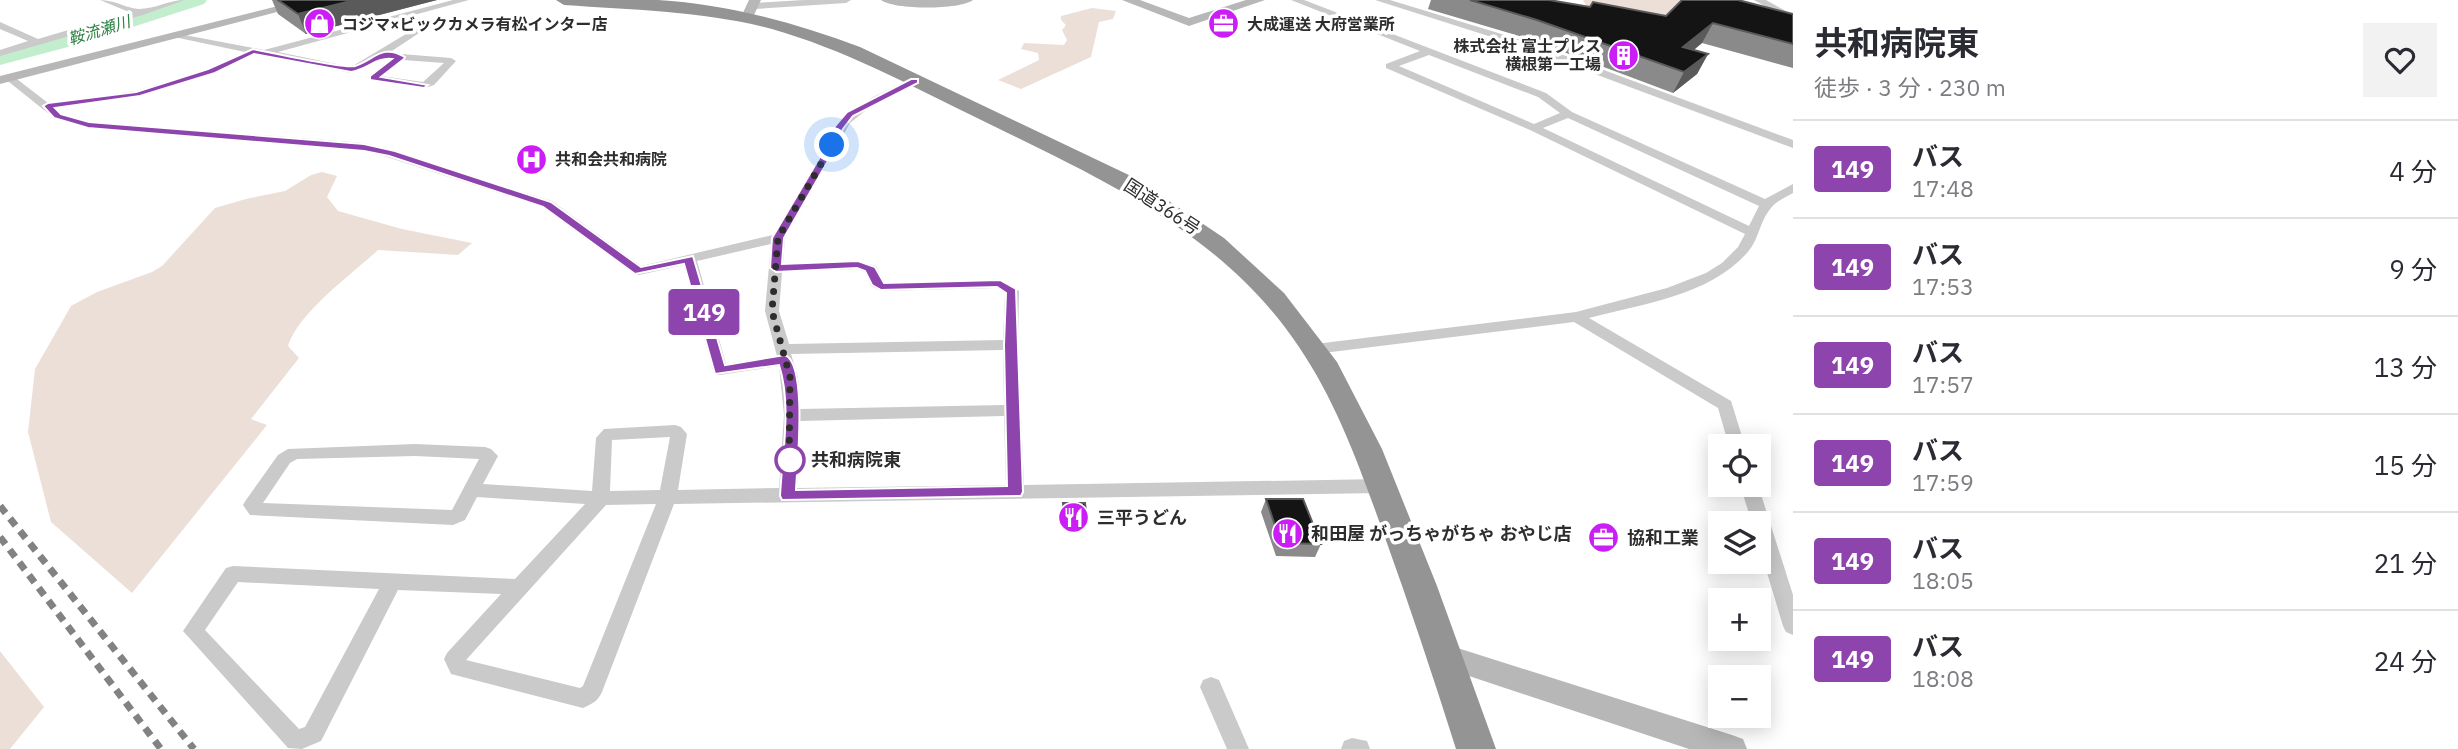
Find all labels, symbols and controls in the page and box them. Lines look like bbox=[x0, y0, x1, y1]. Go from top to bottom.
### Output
shop icon: コジマ×ビックカメラ有松インター店 bbox=[302, 7, 336, 41]
office icon: 大成運送 大府営業所 bbox=[1207, 7, 1241, 41]
water label: 鞍流瀬川 bbox=[65, 10, 134, 49]
place label: コジマ×ビックカメラ有松インター店 bbox=[342, 14, 608, 34]
place label: 大成運送 大府営業所 bbox=[1247, 14, 1395, 34]
text: 共和病院東 bbox=[1814, 21, 1979, 64]
button: heart bbox=[2363, 23, 2437, 97]
place label: 株式会社 富士プレス 横根第一工場 bbox=[1453, 36, 1601, 74]
building icon: 株式会社 富士プレス 横根第一工場 bbox=[1607, 38, 1641, 72]
text: 徒歩 · 3 分 · 230 m bbox=[1814, 72, 2006, 102]
your location bbox=[814, 127, 849, 162]
text: バス bbox=[1912, 139, 1964, 173]
hospital icon: 共和会共和病院 bbox=[515, 142, 549, 176]
place label: 共和会共和病院 bbox=[555, 149, 667, 169]
text: 149 bbox=[1831, 153, 1874, 185]
text: 4 分 bbox=[2389, 154, 2437, 188]
street label: 国道366号 bbox=[1120, 173, 1205, 240]
text: 17:48 bbox=[1912, 173, 1974, 203]
text: バス bbox=[1912, 237, 1964, 271]
text: 149 bbox=[1831, 251, 1874, 283]
text: 9 分 bbox=[2389, 252, 2437, 286]
text: 17:53 bbox=[1912, 271, 1974, 301]
line badge: 149 bbox=[664, 289, 744, 335]
text: 149 bbox=[682, 296, 726, 328]
text: バス bbox=[1912, 335, 1964, 369]
text: 149 bbox=[1831, 349, 1874, 381]
text: 13 分 bbox=[2374, 350, 2437, 384]
text: 17:57 bbox=[1912, 369, 1974, 399]
text: バス bbox=[1912, 433, 1964, 467]
map controls bbox=[1708, 434, 1771, 728]
button: locate bbox=[1708, 434, 1771, 497]
marker: 共和病院東 bbox=[775, 445, 805, 475]
text: 149 bbox=[1831, 447, 1874, 479]
place label: 共和病院東 bbox=[811, 448, 901, 471]
text: 15 分 bbox=[2374, 448, 2437, 482]
text: 17:59 bbox=[1912, 467, 1974, 497]
restaurant icon: 三平うどん bbox=[1057, 501, 1091, 535]
place label: 三平うどん bbox=[1097, 506, 1187, 529]
button: layers bbox=[1708, 511, 1771, 574]
restaurant icon: 和田屋 がっちゃがちゃ おやじ店 bbox=[1271, 517, 1305, 551]
office icon: 協和工業 bbox=[1587, 521, 1621, 555]
place label: 和田屋 がっちゃがちゃ おやじ店 bbox=[1311, 522, 1572, 545]
place label: 協和工業 bbox=[1627, 526, 1699, 549]
text: バス bbox=[1912, 531, 1964, 565]
text: 149 bbox=[1831, 545, 1874, 577]
text: 21 分 bbox=[2374, 546, 2437, 580]
text: 18:05 bbox=[1912, 565, 1974, 595]
button: + bbox=[1708, 588, 1771, 651]
text: バス bbox=[1912, 629, 1964, 663]
text: 149 bbox=[1831, 643, 1874, 675]
text: 24 分 bbox=[2374, 644, 2437, 678]
text: 18:08 bbox=[1912, 663, 1974, 693]
button: − bbox=[1708, 665, 1771, 728]

